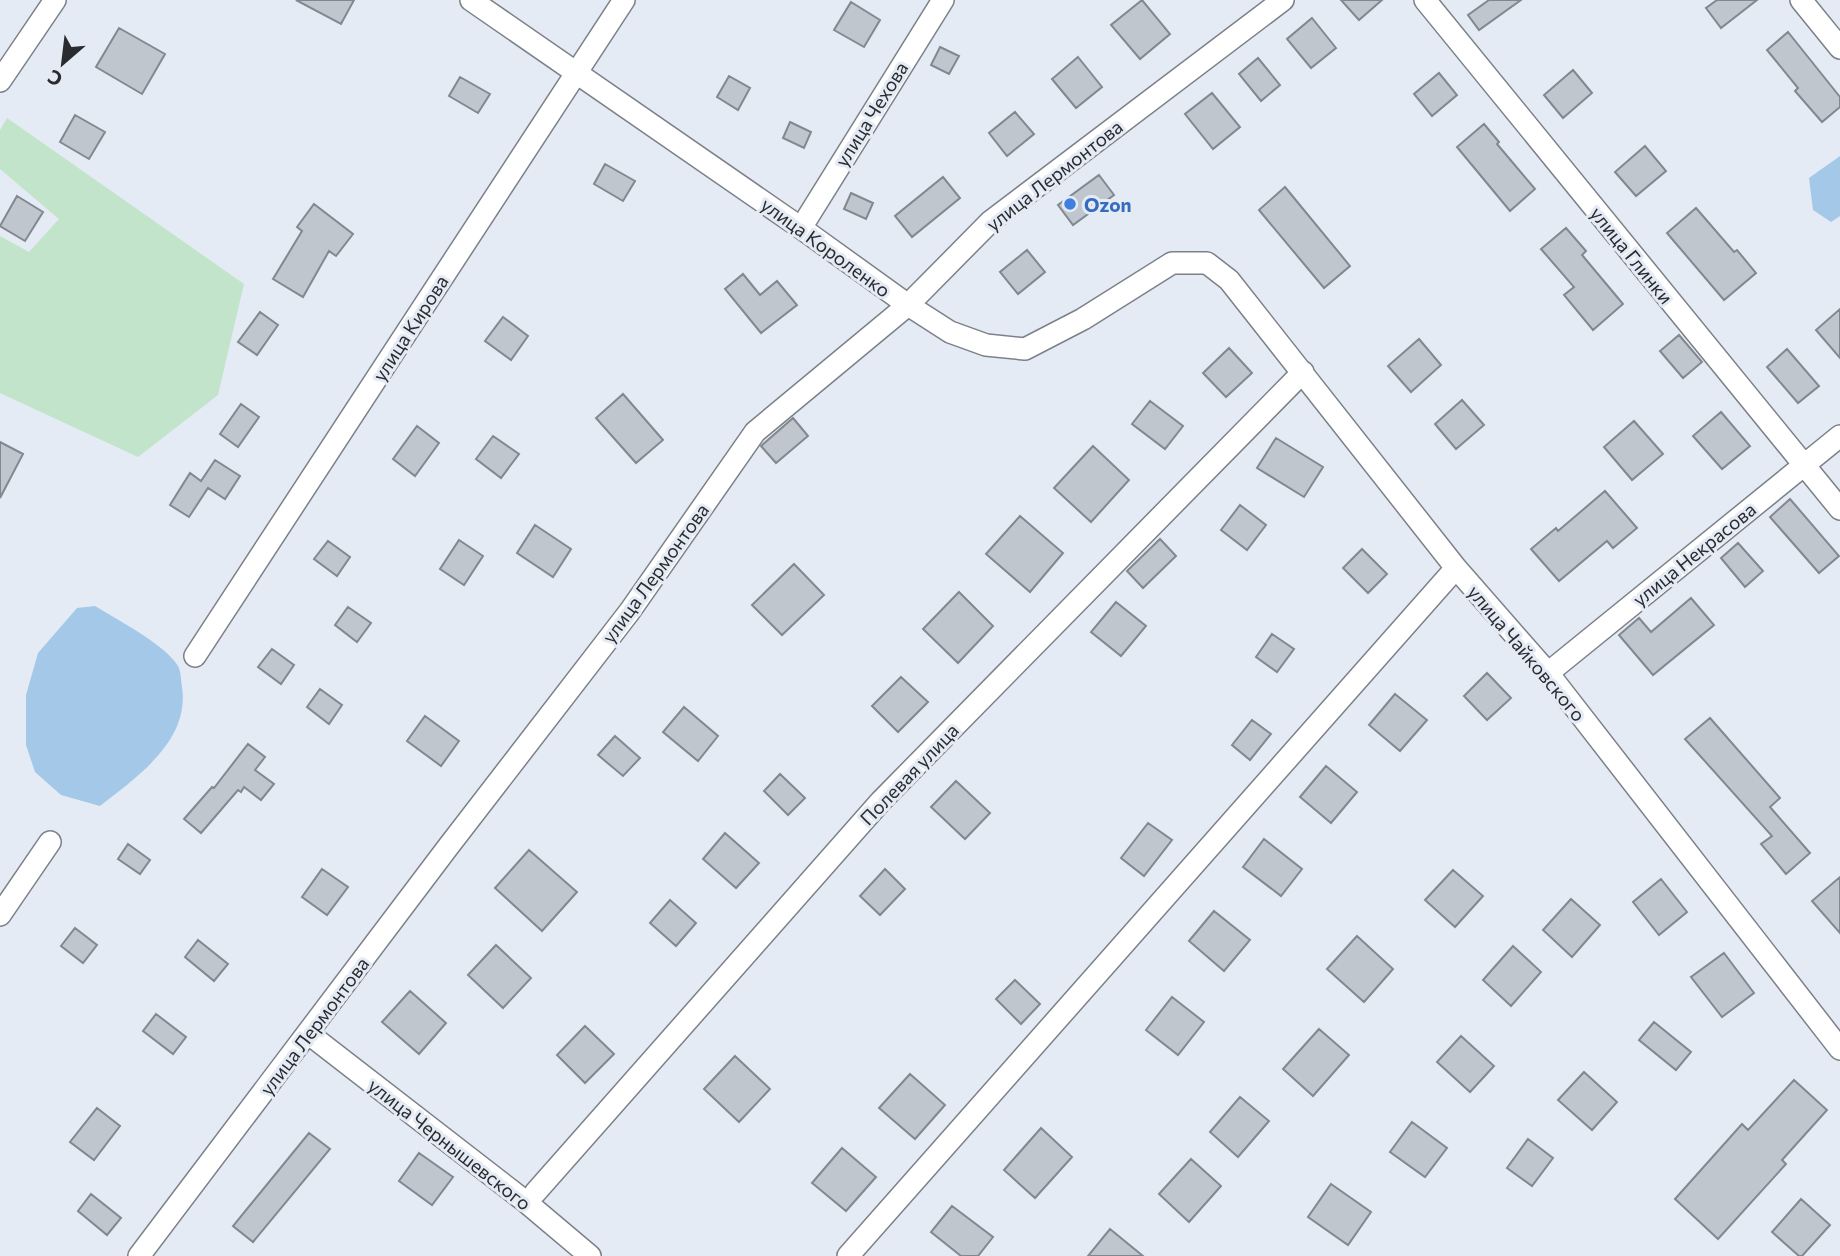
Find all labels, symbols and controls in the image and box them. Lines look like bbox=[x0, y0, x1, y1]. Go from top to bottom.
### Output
north arrow bbox=[28, 28, 98, 98]
street label: улица Чехова bbox=[830, 57, 912, 171]
text: С bbox=[44, 65, 66, 92]
street label: улица Лермонтова bbox=[981, 115, 1127, 235]
street label: улица Короленко bbox=[757, 192, 895, 302]
place label: Ozon bbox=[1084, 193, 1132, 216]
marker: Ozon bbox=[1062, 196, 1078, 212]
street label: улица Глинки bbox=[1586, 202, 1678, 308]
street label: улица Кирова bbox=[367, 271, 453, 385]
street label: улица Некрасова bbox=[1628, 497, 1760, 611]
street label: улица Лермонтова bbox=[597, 499, 713, 647]
street label: улица Чайковского bbox=[1463, 580, 1591, 726]
street label: Полевая улица bbox=[855, 719, 963, 829]
street label: улица Лермонтова bbox=[255, 952, 373, 1100]
street label: улица Чернышевского bbox=[364, 1073, 536, 1215]

